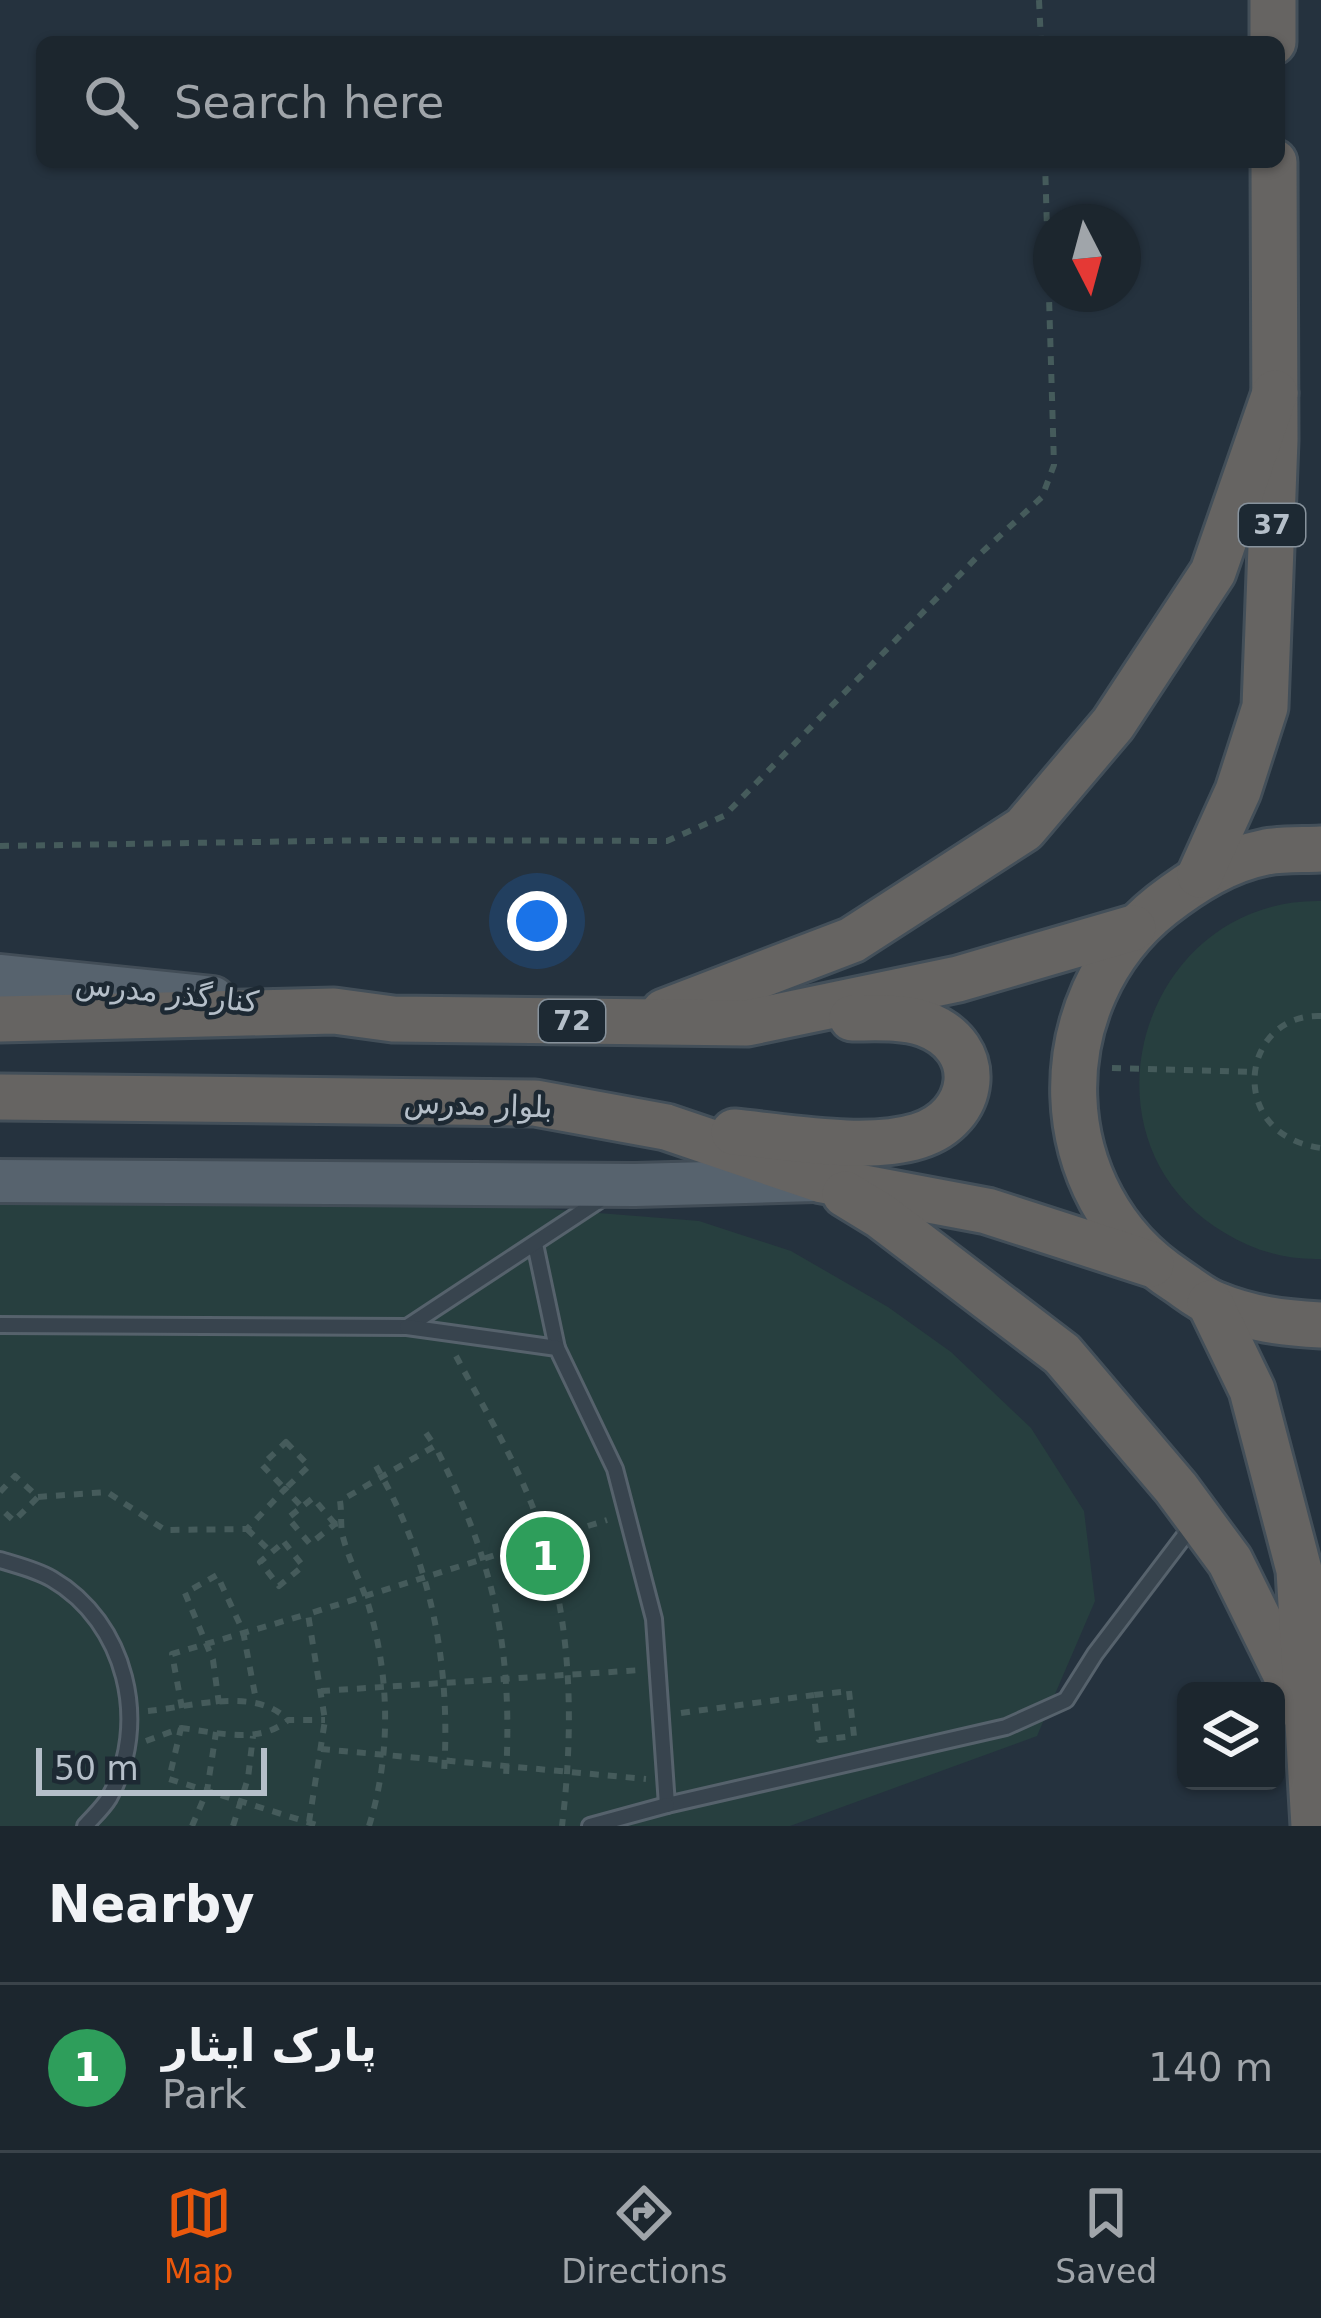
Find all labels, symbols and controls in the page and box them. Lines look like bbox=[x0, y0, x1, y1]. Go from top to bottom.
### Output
search box bbox=[36, 36, 1285, 168]
icon: search bbox=[78, 69, 144, 135]
text: Search here bbox=[174, 76, 444, 129]
north arrow bbox=[1033, 204, 1141, 312]
road number: 37 bbox=[1239, 504, 1305, 546]
your location bbox=[507, 891, 567, 951]
street label: کنارگذر مدرس bbox=[74, 965, 261, 1020]
road number: 72 bbox=[539, 1000, 605, 1042]
street label: بلوار مدرس bbox=[403, 1084, 553, 1125]
pin: 1 bbox=[506, 1511, 584, 1601]
map controls bbox=[1177, 1682, 1285, 1790]
button: layers bbox=[1177, 1682, 1285, 1790]
scale bar bbox=[36, 1742, 267, 1795]
text: 50 m bbox=[54, 1749, 139, 1788]
text: Nearby bbox=[48, 1875, 255, 1934]
text: پارک ایثار bbox=[162, 2019, 377, 2072]
text: 1 bbox=[73, 2045, 101, 2090]
text: 140 m bbox=[1148, 2045, 1273, 2090]
text: Park bbox=[162, 2072, 246, 2117]
tab: Map bbox=[164, 2180, 234, 2291]
tab: Directions bbox=[561, 2180, 727, 2291]
tab: Saved bbox=[1055, 2180, 1157, 2291]

